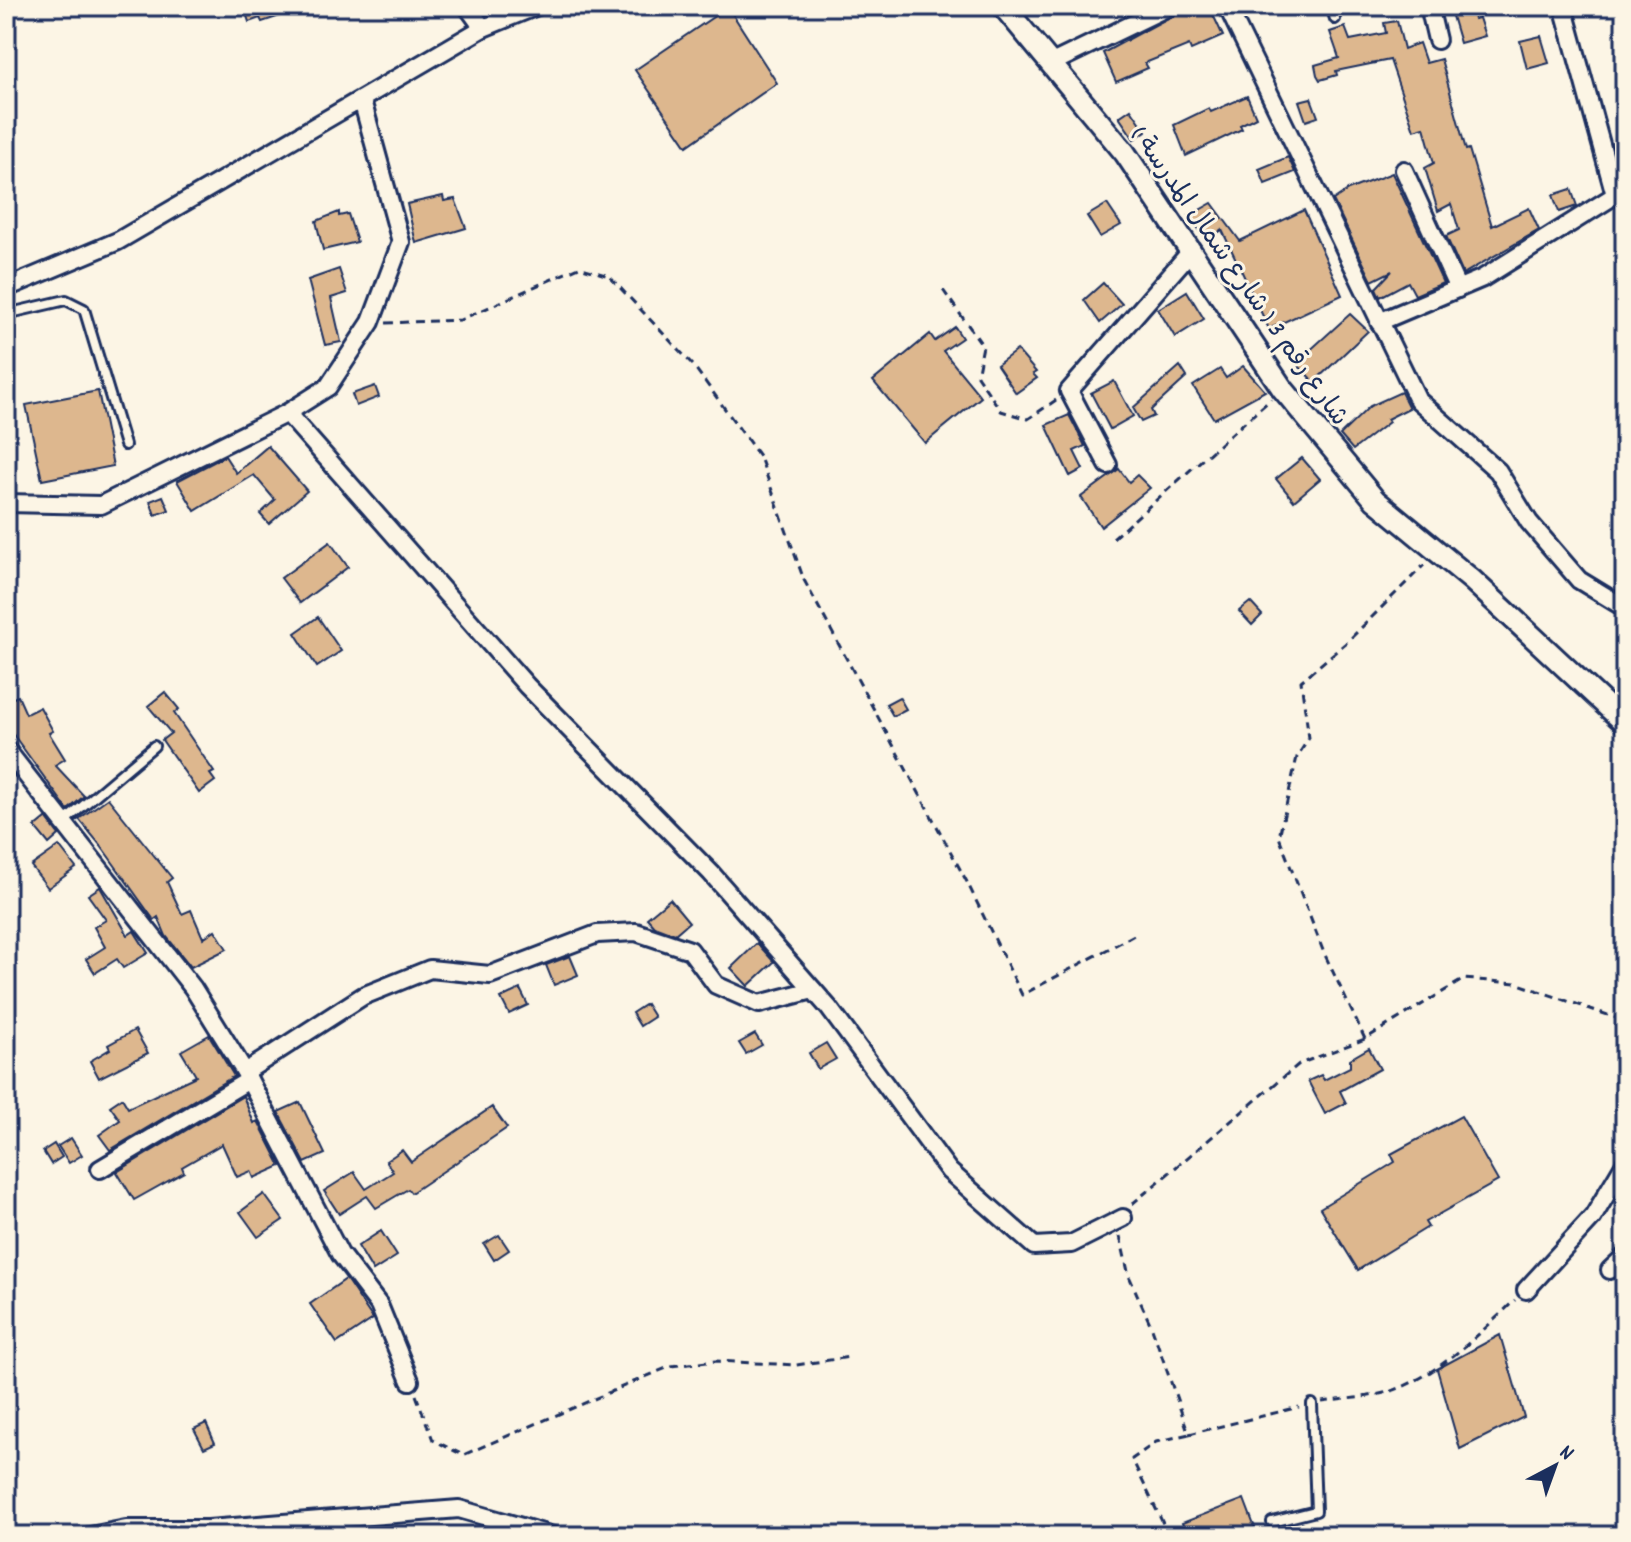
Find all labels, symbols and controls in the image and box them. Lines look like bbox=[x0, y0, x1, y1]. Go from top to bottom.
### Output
street label: شارع رقم 3 ( شارع شمال المدرسة ) bbox=[1120, 119, 1356, 435]
north arrow bbox=[1515, 1426, 1595, 1506]
text: N bbox=[1552, 1438, 1580, 1469]

